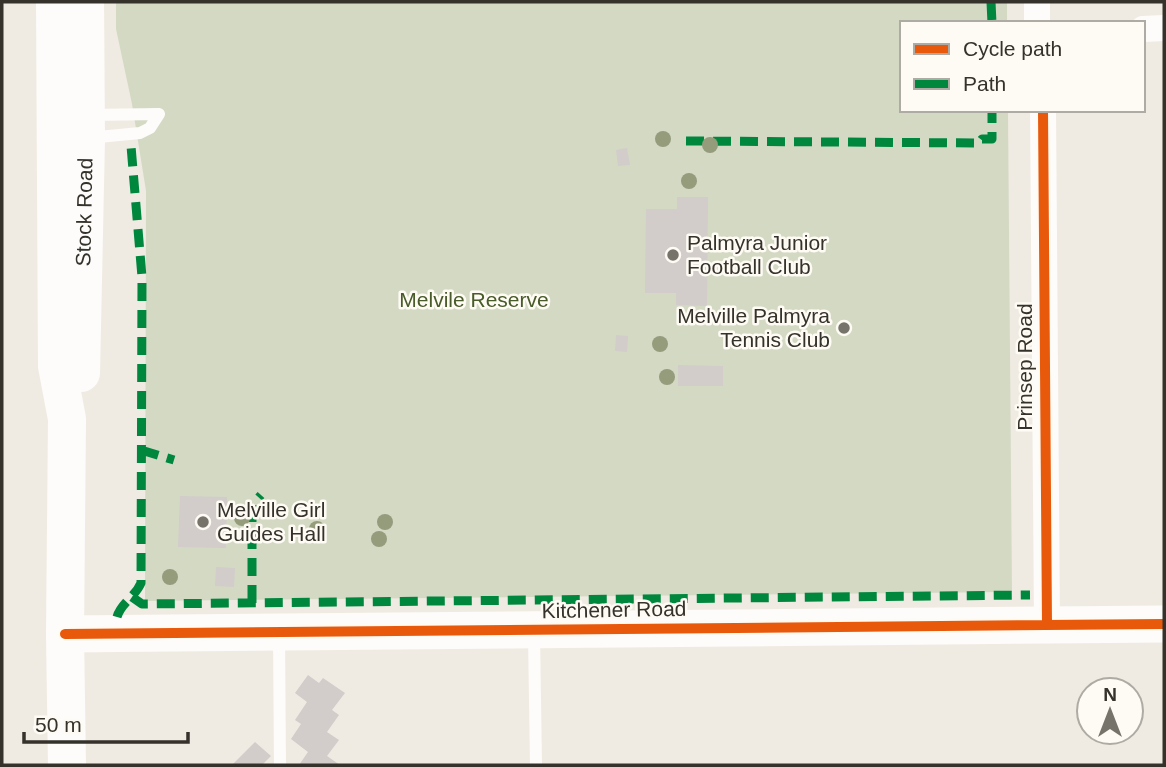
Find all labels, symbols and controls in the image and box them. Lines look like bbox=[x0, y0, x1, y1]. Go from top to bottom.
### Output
legend bbox=[900, 21, 1145, 112]
text: Cycle path bbox=[963, 37, 1062, 60]
text: Path bbox=[963, 72, 1006, 95]
street label: Stock Road bbox=[71, 157, 97, 267]
place label: Palmyra Junior Football Club bbox=[687, 231, 827, 278]
marker: Palmyra Junior Football Club bbox=[665, 247, 681, 263]
park label: Melvile Reserve bbox=[399, 288, 549, 311]
street label: Prinsep Road bbox=[1013, 303, 1036, 431]
place label: Melville Palmyra Tennis Club bbox=[677, 304, 830, 351]
marker: Melville Palmyra Tennis Club bbox=[836, 320, 852, 336]
place label: Melville Girl Guides Hall bbox=[217, 498, 326, 545]
marker: Melville Girl Guides Hall bbox=[195, 514, 211, 530]
street label: Kitchener Road bbox=[541, 597, 687, 622]
north arrow bbox=[1075, 676, 1145, 746]
text: N bbox=[1103, 684, 1117, 705]
scale bar bbox=[24, 700, 189, 744]
text: 50 m bbox=[35, 713, 82, 736]

